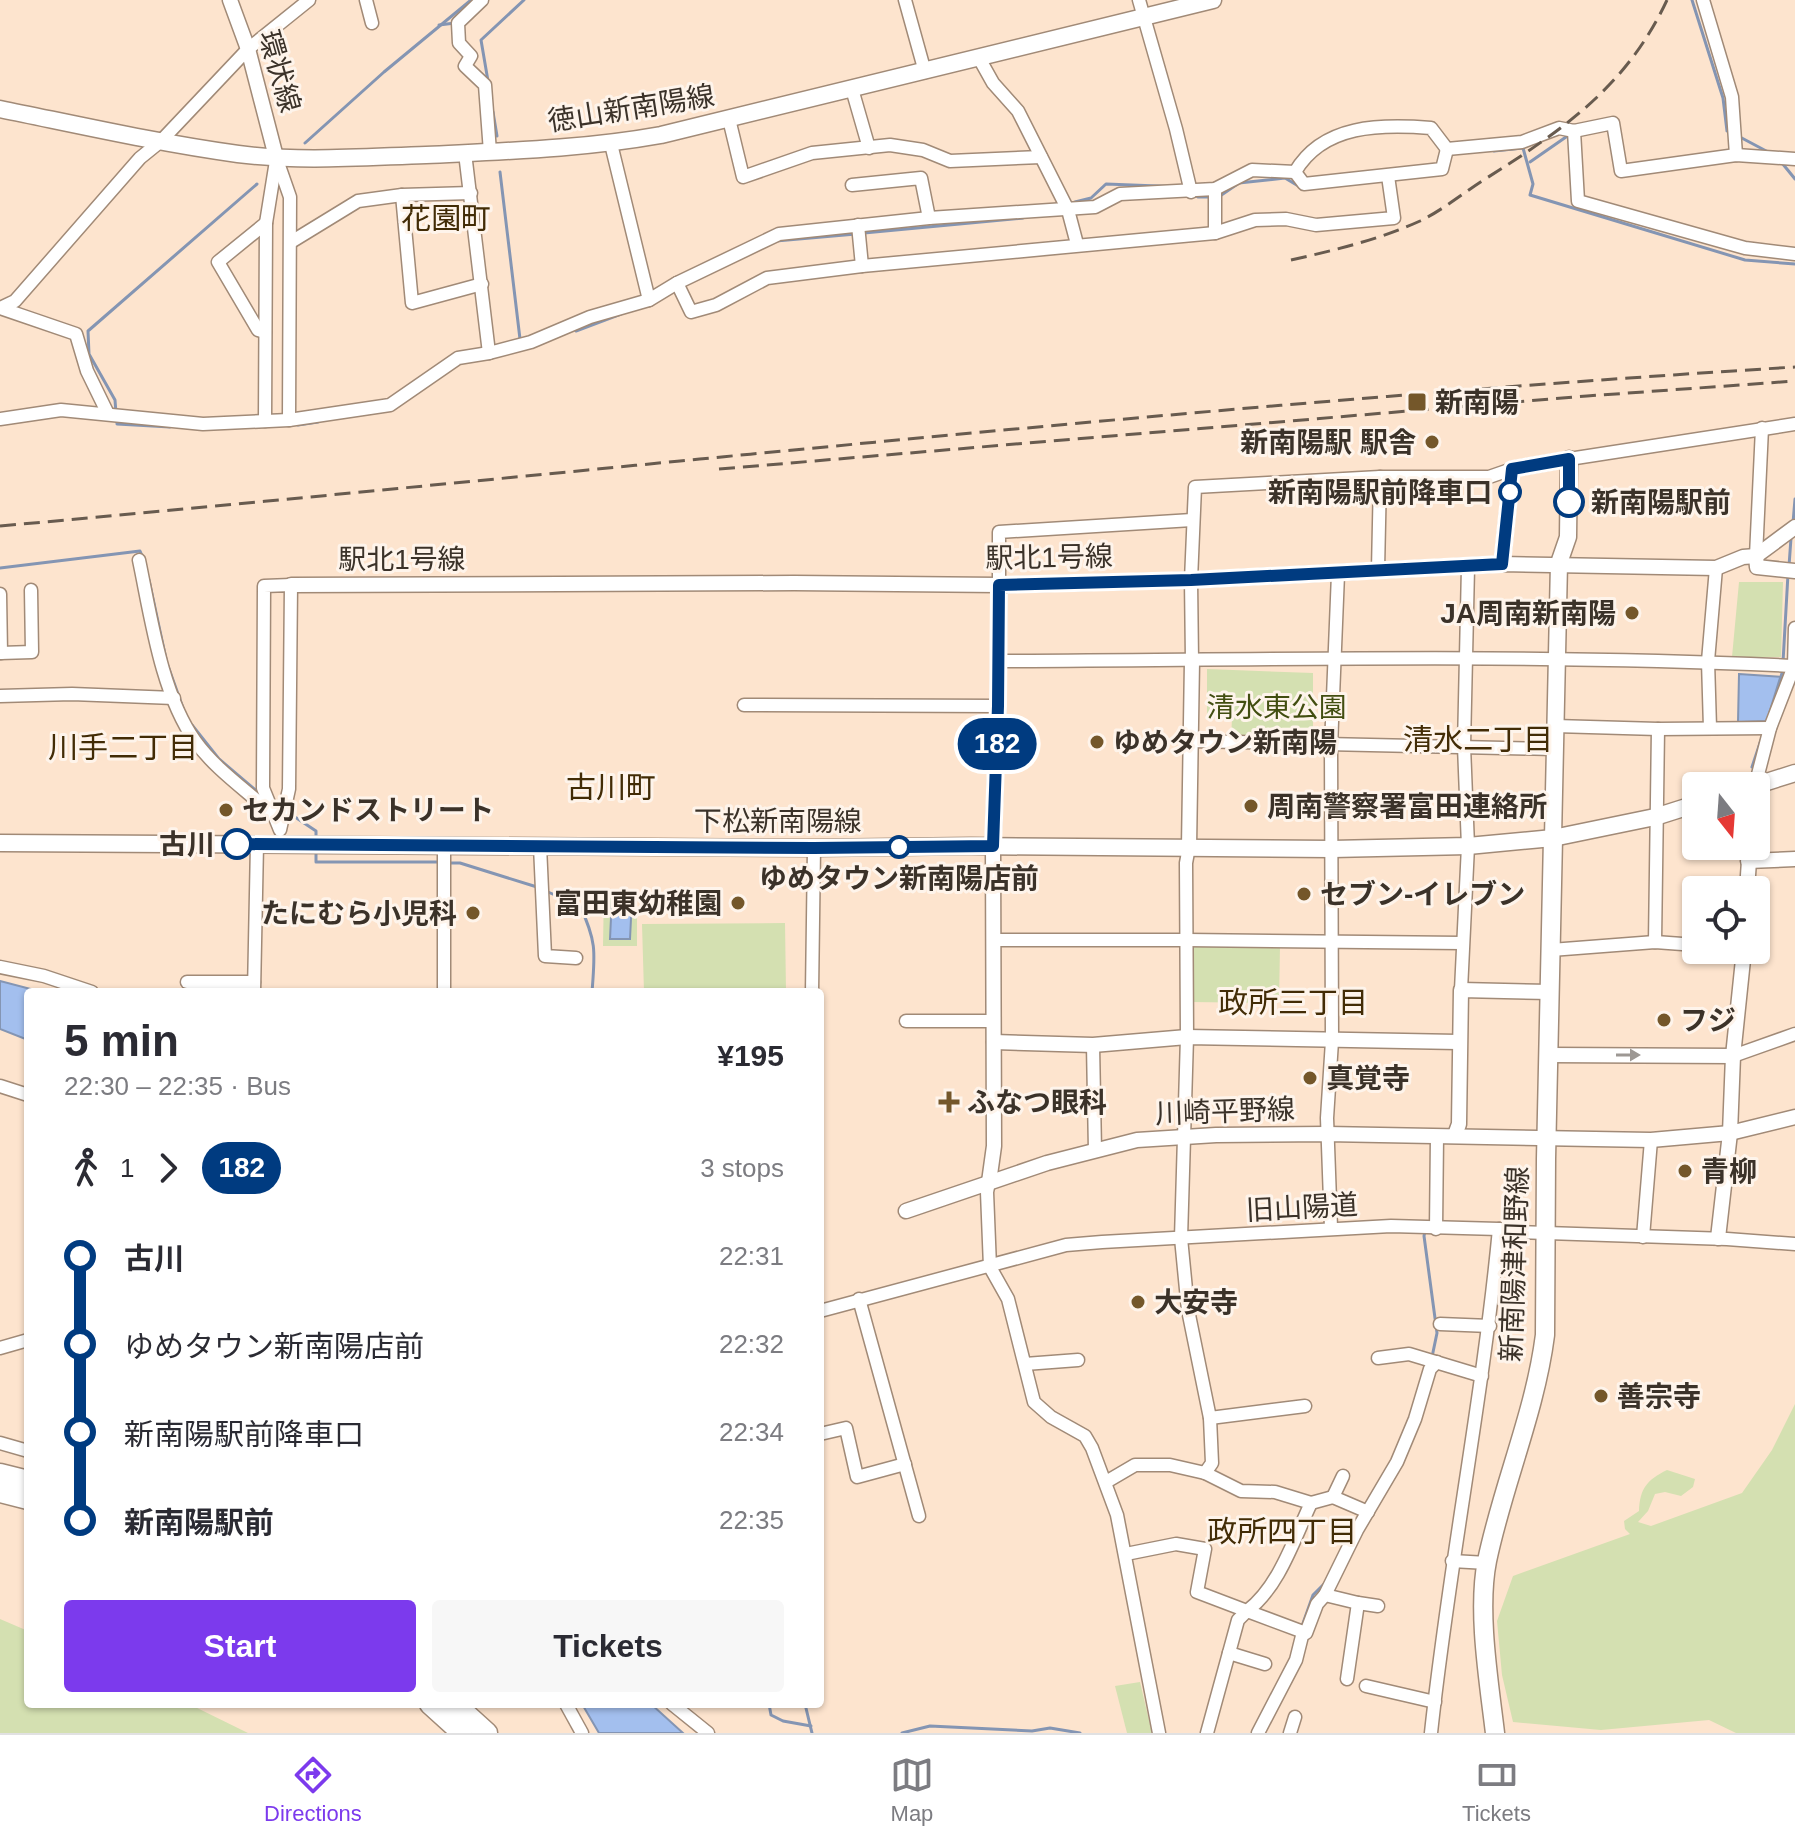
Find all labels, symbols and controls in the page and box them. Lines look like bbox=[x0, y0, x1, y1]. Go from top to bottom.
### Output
street label: 環状線 bbox=[253, 26, 306, 116]
street label: 徳山新南陽線 bbox=[546, 80, 716, 137]
district label: 花園町 bbox=[401, 202, 491, 235]
place label: 新南陽 bbox=[1435, 387, 1519, 418]
marker: 新南陽 bbox=[1406, 391, 1428, 413]
place label: 新南陽駅 駅舎 bbox=[1240, 427, 1416, 458]
marker: 新南陽駅 駅舎 bbox=[1423, 433, 1441, 451]
place label: 新南陽駅前降車口 bbox=[1268, 477, 1492, 508]
marker: 新南陽駅前降車口 bbox=[1499, 481, 1521, 503]
marker: 新南陽駅前 bbox=[1554, 487, 1584, 517]
place label: 新南陽駅前 bbox=[1591, 487, 1731, 518]
street label: 駅北1号線 bbox=[985, 541, 1113, 574]
street label: 駅北1号線 bbox=[338, 544, 466, 575]
place label: JA周南新南陽 bbox=[1440, 598, 1616, 629]
marker: JA周南新南陽 bbox=[1623, 604, 1641, 622]
park label: 清水東公園 bbox=[1207, 692, 1347, 723]
line badge: 182 bbox=[951, 718, 1043, 770]
district label: 清水二丁目 bbox=[1403, 723, 1553, 756]
place label: ゆめタウン新南陽 bbox=[1113, 727, 1337, 758]
text: 182 bbox=[974, 728, 1020, 759]
district label: 川手二丁目 bbox=[48, 731, 198, 764]
marker: ゆめタウン新南陽 bbox=[1088, 733, 1106, 751]
district label: 古川町 bbox=[566, 771, 656, 804]
north arrow bbox=[1682, 772, 1770, 860]
map controls bbox=[1682, 772, 1770, 964]
place label: 周南警察署富田連絡所 bbox=[1267, 791, 1547, 822]
place label: セカンドストリート bbox=[242, 795, 494, 826]
marker: 周南警察署富田連絡所 bbox=[1242, 797, 1260, 815]
marker: セカンドストリート bbox=[217, 801, 235, 819]
street label: 下松新南陽線 bbox=[694, 806, 862, 837]
place label: 古川 bbox=[159, 829, 215, 860]
marker: 古川 bbox=[222, 829, 252, 859]
marker: ゆめタウン新南陽店前 bbox=[888, 836, 910, 858]
place label: ゆめタウン新南陽店前 bbox=[759, 863, 1039, 894]
button: locate bbox=[1682, 876, 1770, 964]
place label: セブン-イレブン bbox=[1320, 879, 1525, 910]
marker: セブン-イレブン bbox=[1295, 885, 1313, 903]
place label: 富田東幼稚園 bbox=[554, 888, 722, 919]
marker: 富田東幼稚園 bbox=[729, 894, 747, 912]
place label: たにむら小児科 bbox=[261, 898, 457, 929]
marker: たにむら小児科 bbox=[464, 904, 482, 922]
district label: 政所三丁目 bbox=[1218, 986, 1368, 1019]
place label: フジ bbox=[1680, 1005, 1736, 1036]
marker: フジ bbox=[1655, 1011, 1673, 1029]
text: 5 min bbox=[64, 1016, 179, 1065]
text: ¥195 bbox=[717, 1039, 784, 1072]
one-way arrow bbox=[1616, 1049, 1641, 1061]
place label: 真覚寺 bbox=[1326, 1063, 1410, 1094]
marker: 真覚寺 bbox=[1301, 1069, 1319, 1087]
text: 22:30 – 22:35 · Bus bbox=[64, 1071, 291, 1101]
place label: ふなつ眼科 bbox=[967, 1087, 1107, 1118]
marker: ふなつ眼科 bbox=[938, 1091, 960, 1113]
street label: 川崎平野線 bbox=[1155, 1094, 1296, 1129]
icon: walk bbox=[64, 1146, 108, 1190]
icon: forward bbox=[146, 1146, 190, 1190]
text: 182 bbox=[218, 1152, 265, 1183]
text: 1 bbox=[120, 1153, 134, 1183]
text: 3 stops bbox=[700, 1153, 784, 1183]
place label: 青柳 bbox=[1701, 1156, 1757, 1187]
marker: 青柳 bbox=[1676, 1162, 1694, 1180]
street label: 新南陽津和野線 bbox=[1496, 1166, 1533, 1363]
street label: 旧山陽道 bbox=[1245, 1189, 1359, 1226]
text: 22:31 bbox=[719, 1241, 784, 1271]
text: 古川 bbox=[124, 1242, 184, 1275]
place label: 大安寺 bbox=[1154, 1287, 1238, 1318]
marker: 大安寺 bbox=[1129, 1293, 1147, 1311]
text: 22:32 bbox=[719, 1329, 784, 1359]
text: ゆめタウン新南陽店前 bbox=[124, 1330, 424, 1363]
place label: 善宗寺 bbox=[1617, 1381, 1701, 1412]
marker: 善宗寺 bbox=[1592, 1387, 1610, 1405]
text: 22:34 bbox=[719, 1417, 784, 1447]
text: 新南陽駅前降車口 bbox=[124, 1418, 364, 1451]
text: 22:35 bbox=[719, 1505, 784, 1535]
text: 新南陽駅前 bbox=[124, 1506, 274, 1539]
district label: 政所四丁目 bbox=[1207, 1515, 1357, 1548]
button: Start bbox=[64, 1600, 416, 1692]
button: Tickets bbox=[432, 1600, 784, 1692]
tab: Directions bbox=[264, 1753, 362, 1827]
tab: Map bbox=[890, 1753, 934, 1827]
tab: Tickets bbox=[1462, 1753, 1531, 1827]

